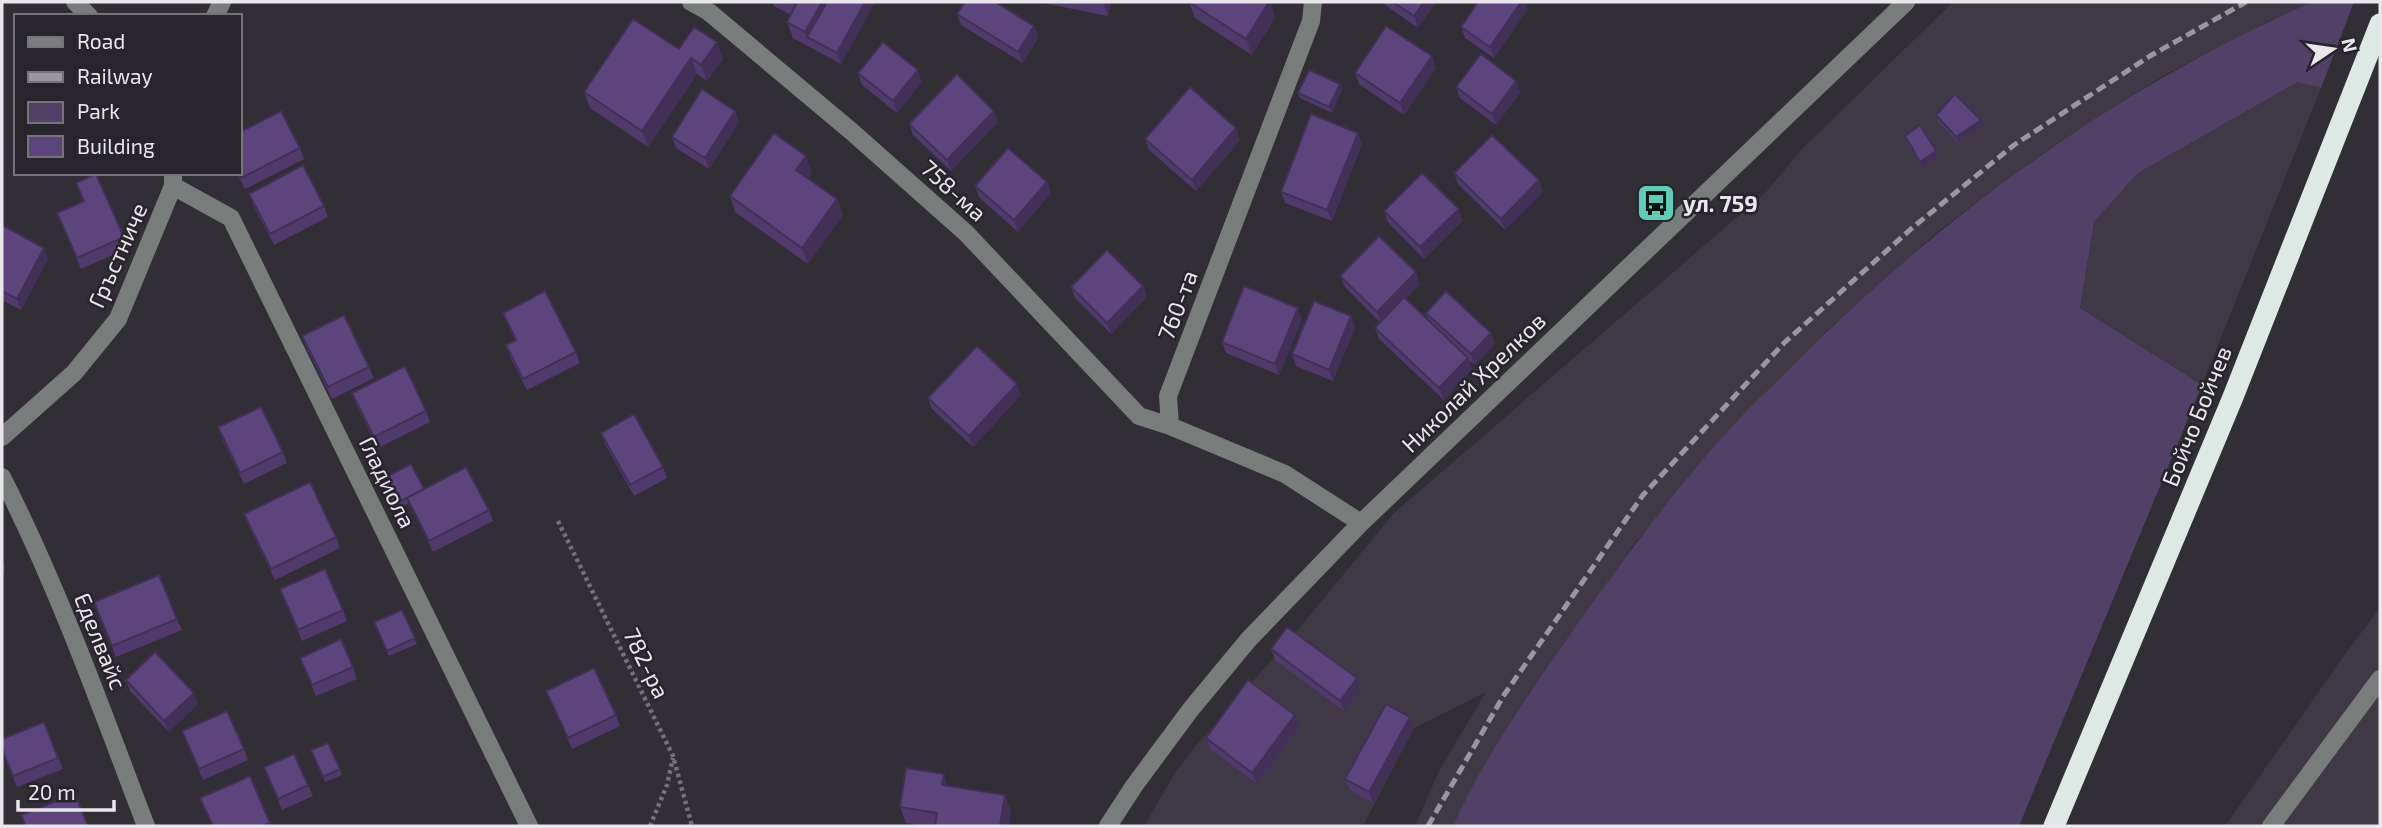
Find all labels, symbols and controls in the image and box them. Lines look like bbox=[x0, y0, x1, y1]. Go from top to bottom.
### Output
legend bbox=[14, 14, 242, 175]
north arrow bbox=[2298, 14, 2368, 84]
text: Road bbox=[77, 28, 125, 53]
text: N bbox=[2337, 36, 2363, 54]
text: Railway bbox=[77, 63, 153, 88]
text: Park bbox=[77, 98, 120, 123]
text: Building bbox=[77, 133, 155, 158]
street label: 758-ма bbox=[916, 153, 992, 227]
bus stop icon: ул. 759 bbox=[1635, 182, 1677, 224]
place label: ул. 759 bbox=[1683, 189, 1758, 217]
street label: Гръстниче bbox=[81, 198, 153, 312]
street label: 760-та bbox=[1151, 266, 1203, 344]
street label: Николай Хрелков bbox=[1395, 306, 1551, 458]
street label: Бойчо Бойчев bbox=[2155, 342, 2237, 490]
street label: Гладиола bbox=[354, 432, 422, 532]
street label: Еделвайс bbox=[69, 589, 133, 693]
street label: 782-ра bbox=[618, 623, 676, 703]
scale bar bbox=[18, 768, 114, 812]
text: 20 m bbox=[28, 779, 76, 804]

